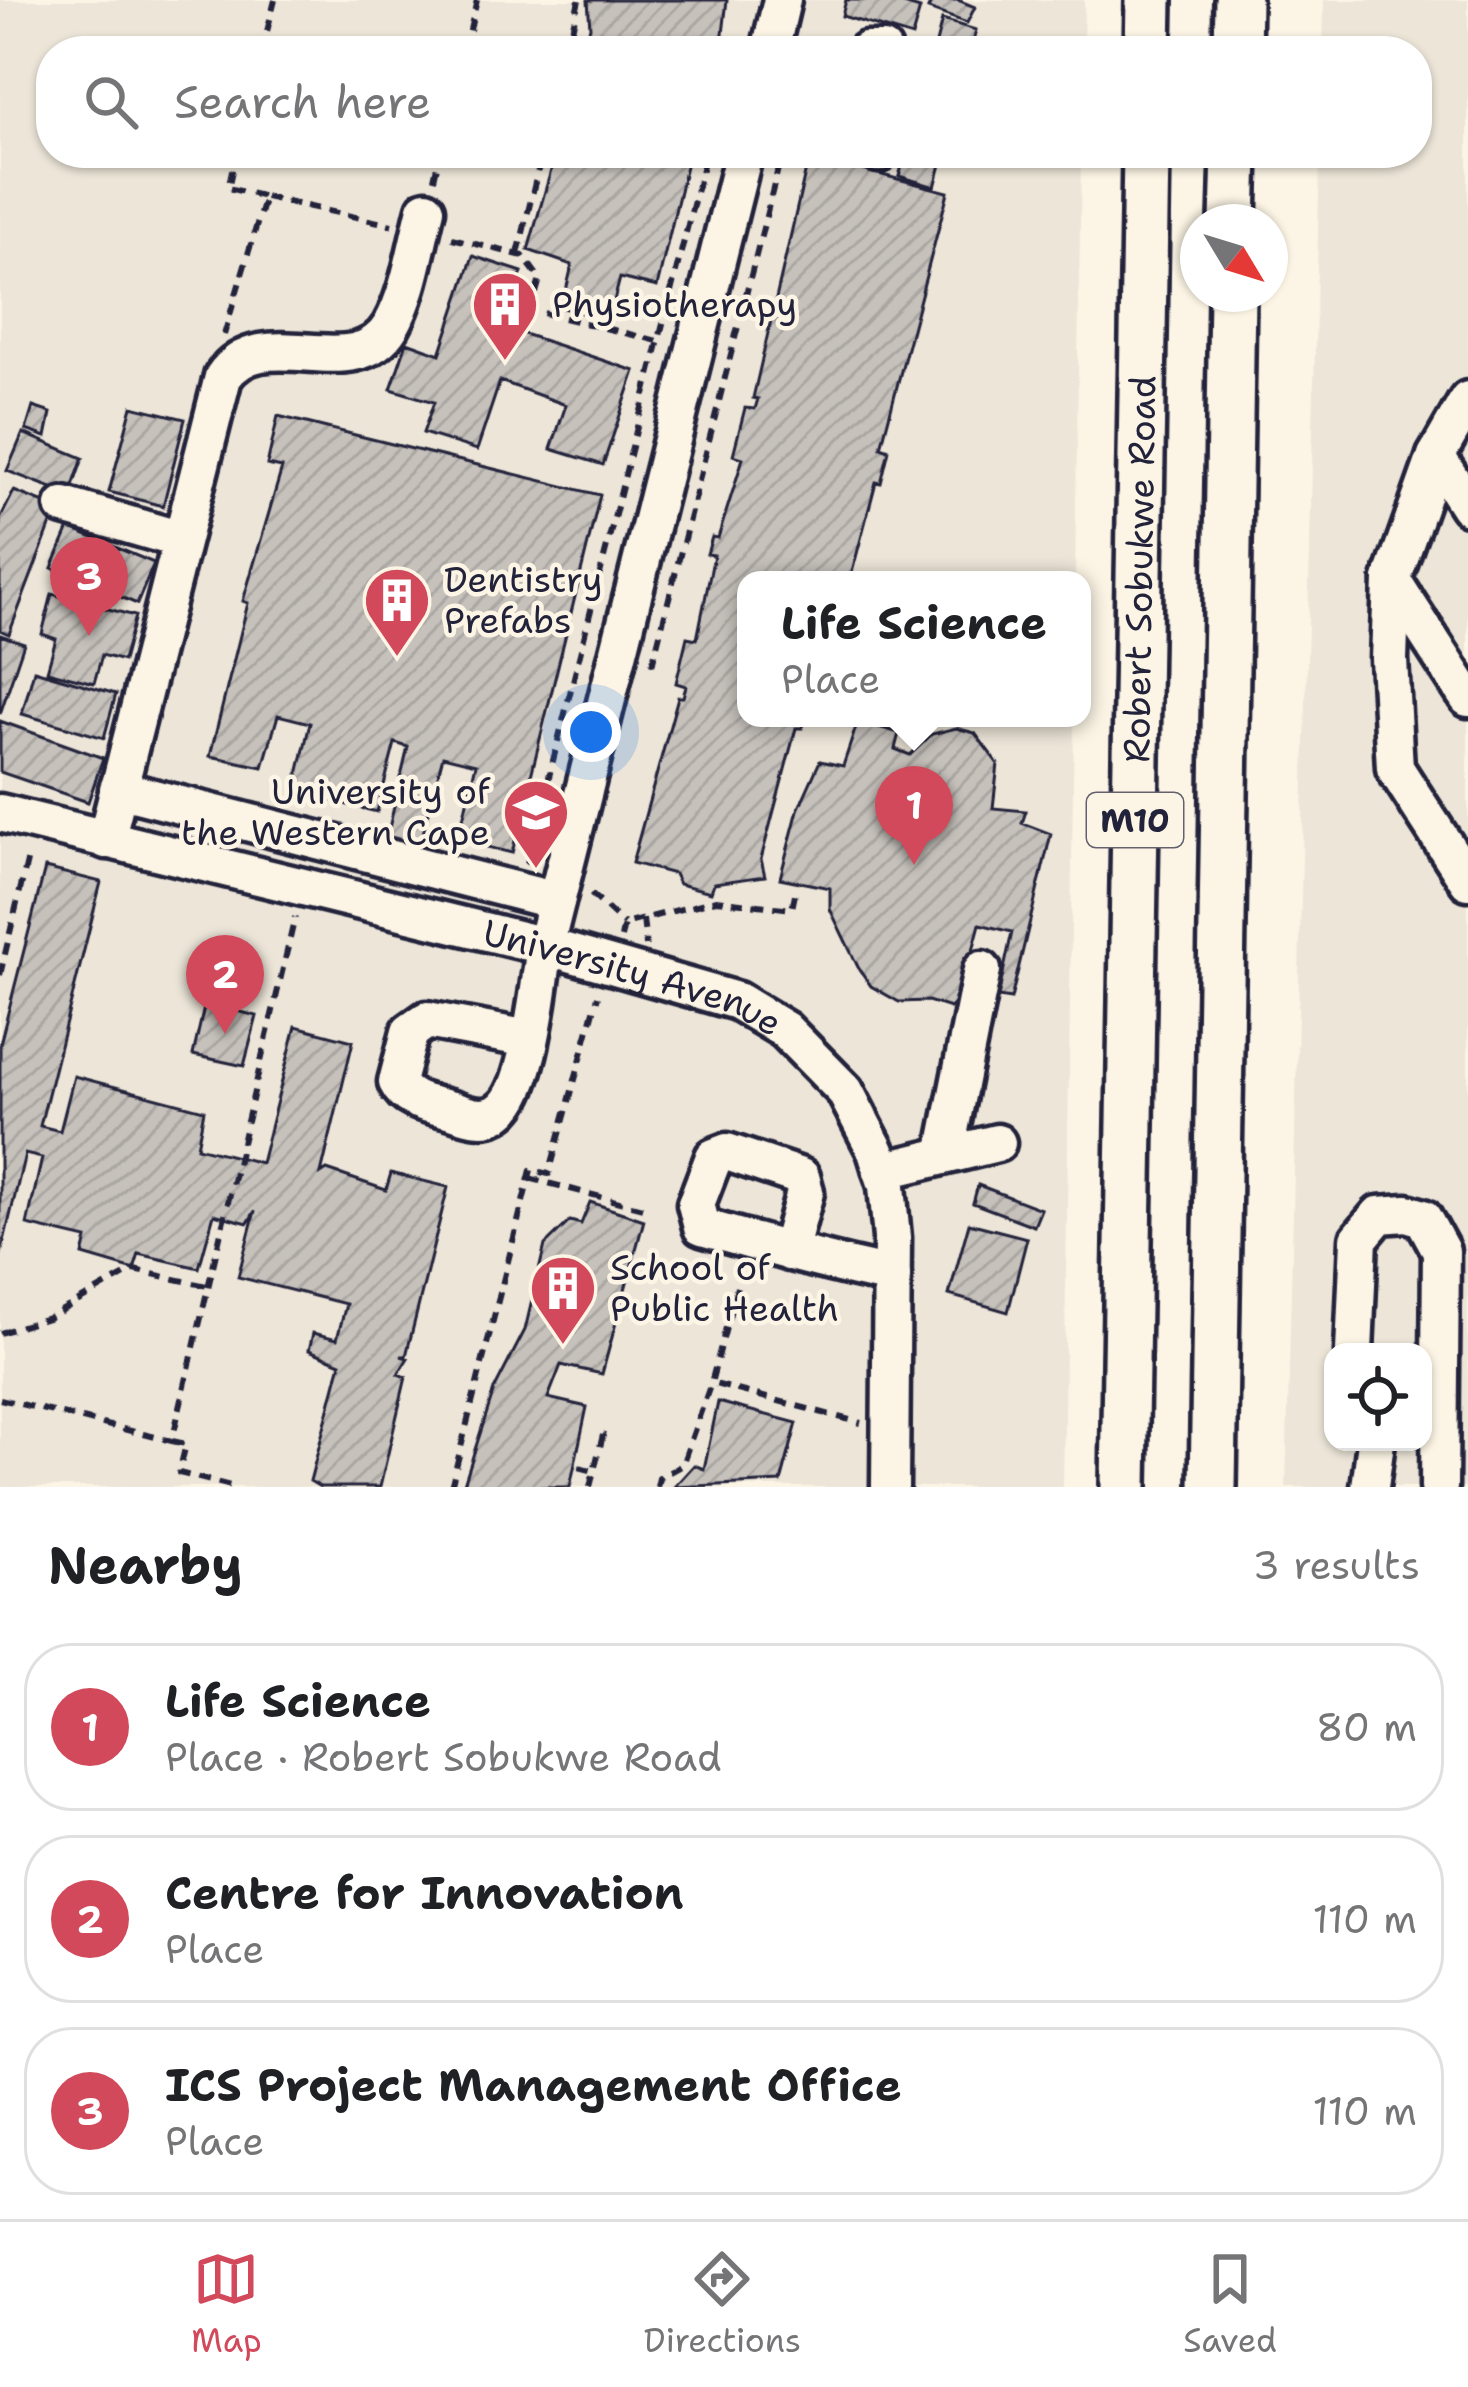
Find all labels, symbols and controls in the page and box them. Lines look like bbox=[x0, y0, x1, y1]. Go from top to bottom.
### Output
search box bbox=[36, 36, 1432, 168]
icon: search bbox=[78, 69, 144, 135]
text: Search here bbox=[174, 72, 431, 132]
north arrow bbox=[1180, 204, 1288, 312]
building icon: Physiotherapy bbox=[470, 269, 540, 363]
place label: Physiotherapy bbox=[552, 280, 797, 329]
street label: Robert Sobukwe Road bbox=[1112, 375, 1167, 763]
pin: 3 bbox=[50, 537, 128, 636]
place label: Dentistry Prefabs bbox=[444, 555, 603, 645]
building icon: Dentistry Prefabs bbox=[362, 565, 432, 659]
popup bbox=[737, 571, 1091, 727]
text: Life Science bbox=[781, 593, 1047, 653]
text: Place bbox=[781, 653, 880, 705]
your location bbox=[561, 702, 621, 762]
pin: 1 bbox=[875, 766, 953, 865]
place label: University of the Western Cape bbox=[181, 767, 491, 857]
school or university icon: University of the Western Cape bbox=[501, 777, 571, 871]
road number: M10 bbox=[1087, 793, 1183, 847]
street label: University Avenue bbox=[478, 908, 791, 1048]
pin: 2 bbox=[186, 935, 264, 1034]
place label: School of Public Health bbox=[610, 1243, 839, 1333]
building icon: School of Public Health bbox=[528, 1253, 598, 1347]
map controls bbox=[1324, 1343, 1432, 1451]
button: locate bbox=[1324, 1343, 1432, 1451]
text: Nearby bbox=[48, 1531, 243, 1599]
text: 3 results bbox=[1253, 1539, 1420, 1591]
text: Life Science bbox=[165, 1671, 431, 1731]
text: 1 bbox=[81, 1701, 99, 1753]
text: 80 m bbox=[1316, 1701, 1417, 1753]
text: Place · Robert Sobukwe Road bbox=[165, 1731, 722, 1783]
text: Centre for Innovation bbox=[165, 1863, 684, 1923]
text: 2 bbox=[76, 1893, 104, 1945]
text: 110 m bbox=[1313, 1893, 1417, 1945]
text: Place bbox=[165, 1923, 264, 1975]
text: ICS Project Management Office bbox=[165, 2055, 902, 2115]
text: 3 bbox=[76, 2085, 104, 2137]
text: 110 m bbox=[1313, 2085, 1417, 2137]
text: Place bbox=[165, 2115, 264, 2167]
tab: Map bbox=[191, 2246, 262, 2363]
tab: Directions bbox=[644, 2246, 801, 2363]
tab: Saved bbox=[1183, 2246, 1277, 2363]

